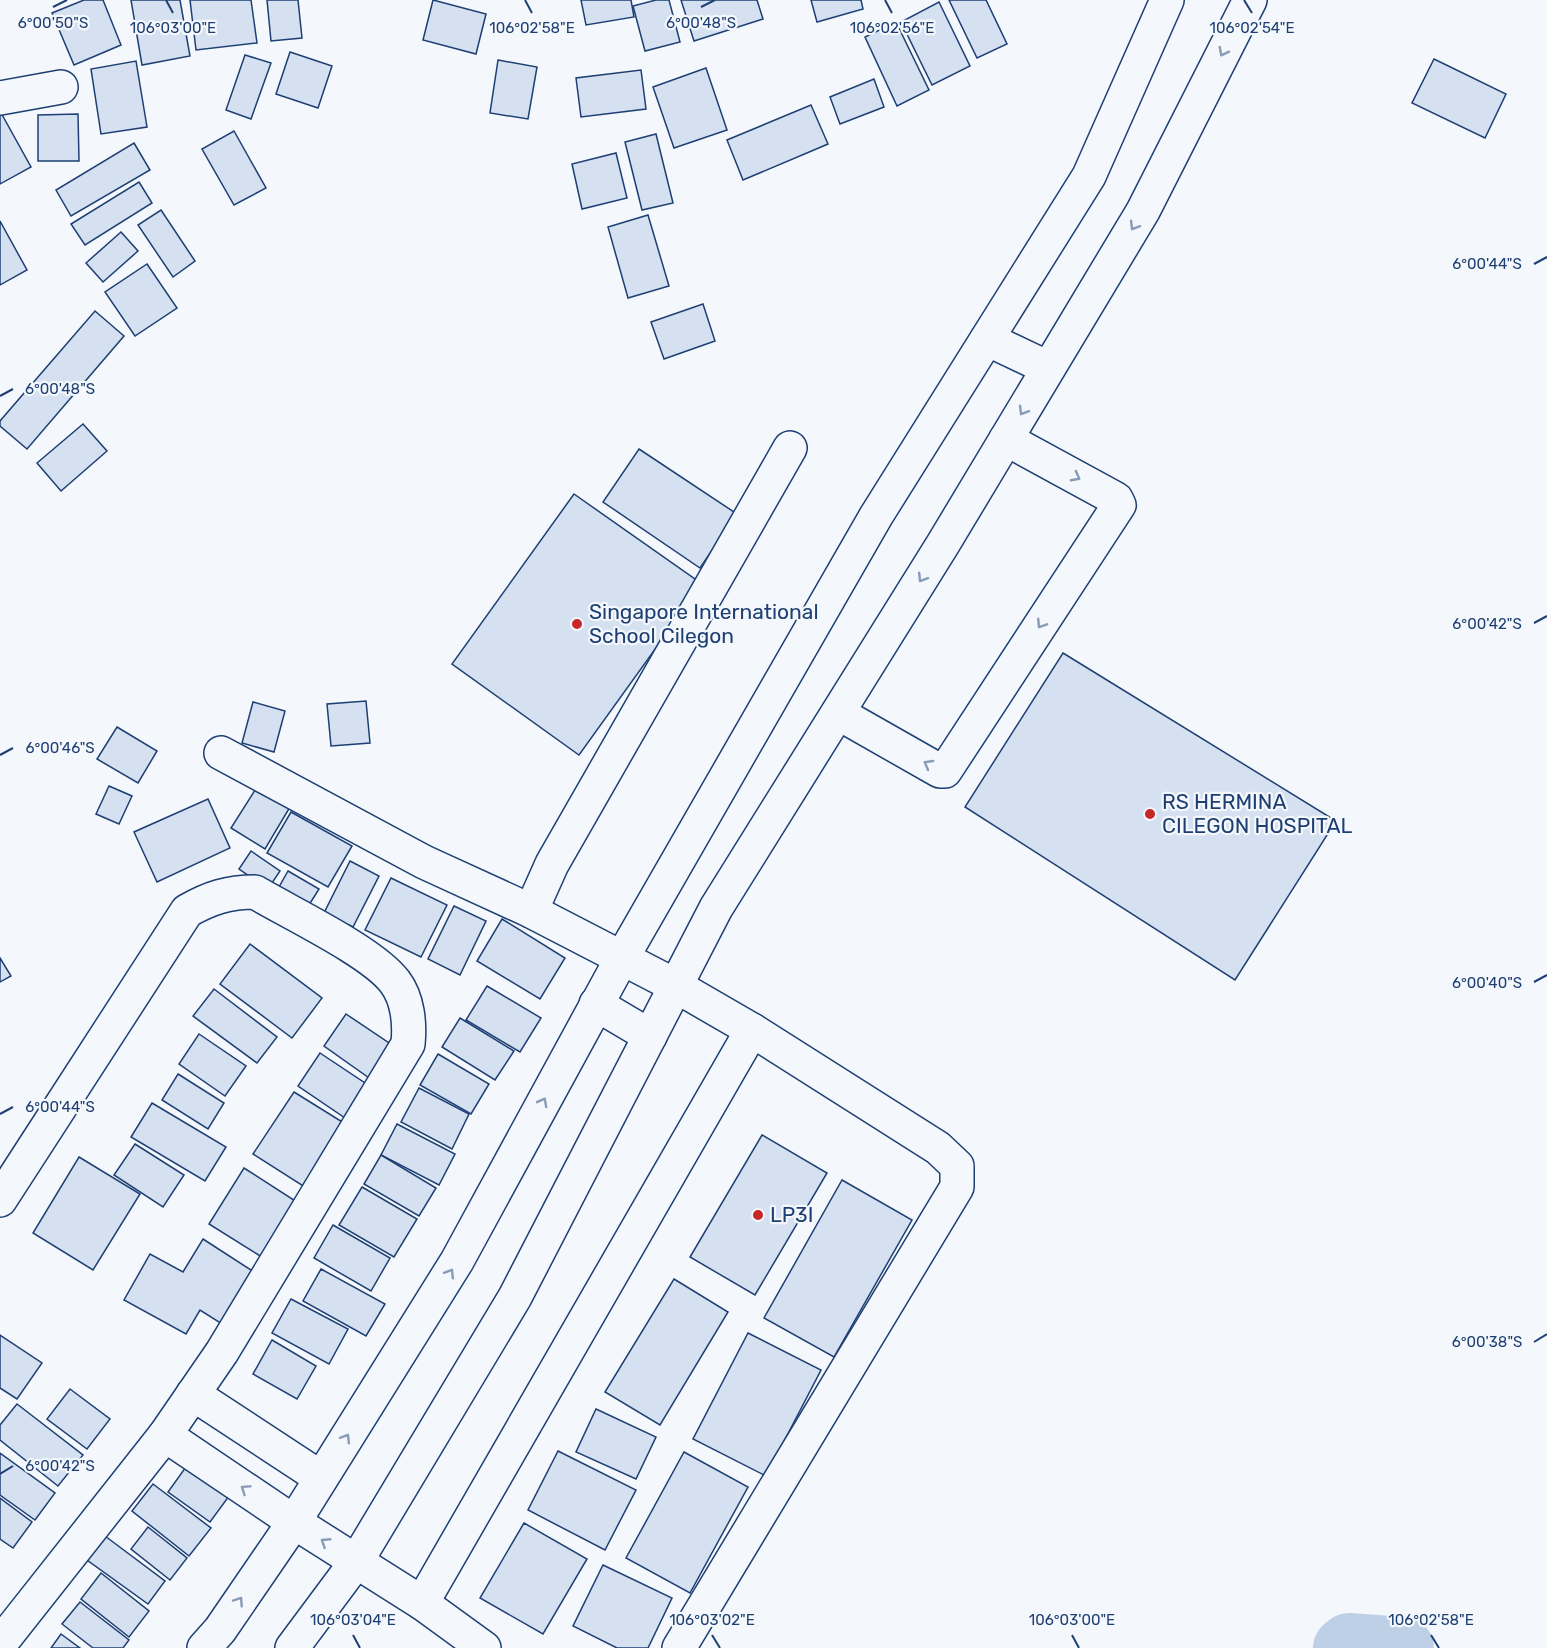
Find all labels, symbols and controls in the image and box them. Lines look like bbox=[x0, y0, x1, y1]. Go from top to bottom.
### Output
text: 6°00'50"S bbox=[18, 14, 88, 32]
text: 6°00'48"S bbox=[666, 14, 736, 32]
text: 106°03'00"E bbox=[130, 19, 216, 37]
text: 106°02'58"E bbox=[489, 19, 575, 37]
text: 106°02'56"E bbox=[850, 19, 934, 37]
text: 106°02'54"E bbox=[1210, 19, 1295, 37]
one-way arrow bbox=[1219, 46, 1231, 57]
one-way arrow bbox=[1130, 220, 1142, 230]
text: 6°00'44"S bbox=[1452, 255, 1522, 273]
text: 6°00'48"S bbox=[25, 380, 95, 398]
one-way arrow bbox=[1018, 405, 1030, 415]
one-way arrow bbox=[1070, 470, 1080, 481]
one-way arrow bbox=[918, 572, 930, 582]
place label: Singapore International School Cilegon bbox=[589, 599, 819, 648]
text: 6°00'42"S bbox=[1452, 615, 1522, 633]
marker: Singapore International School Cilegon bbox=[570, 617, 584, 631]
one-way arrow bbox=[1037, 617, 1048, 628]
text: 6°00'46"S bbox=[25, 739, 95, 757]
one-way arrow bbox=[923, 760, 934, 771]
place label: RS HERMINA CILEGON HOSPITAL bbox=[1162, 789, 1353, 838]
marker: RS HERMINA CILEGON HOSPITAL bbox=[1143, 807, 1157, 821]
text: 6°00'40"S bbox=[1452, 974, 1522, 992]
text: 6°00'44"S bbox=[25, 1098, 95, 1116]
one-way arrow bbox=[536, 1098, 547, 1108]
place label: LP3I bbox=[770, 1202, 813, 1227]
marker: LP3I bbox=[751, 1208, 765, 1222]
one-way arrow bbox=[442, 1269, 454, 1279]
text: 6°00'38"S bbox=[1452, 1333, 1522, 1351]
one-way arrow bbox=[338, 1434, 350, 1444]
text: 6°00'42"S bbox=[25, 1457, 95, 1475]
one-way arrow bbox=[241, 1485, 252, 1496]
one-way arrow bbox=[321, 1538, 332, 1549]
one-way arrow bbox=[232, 1597, 243, 1608]
text: 106°03'04"E bbox=[310, 1611, 396, 1629]
text: 106°03'02"E bbox=[669, 1611, 755, 1629]
text: 106°03'00"E bbox=[1029, 1611, 1115, 1629]
text: 106°02'58"E bbox=[1388, 1611, 1474, 1629]

